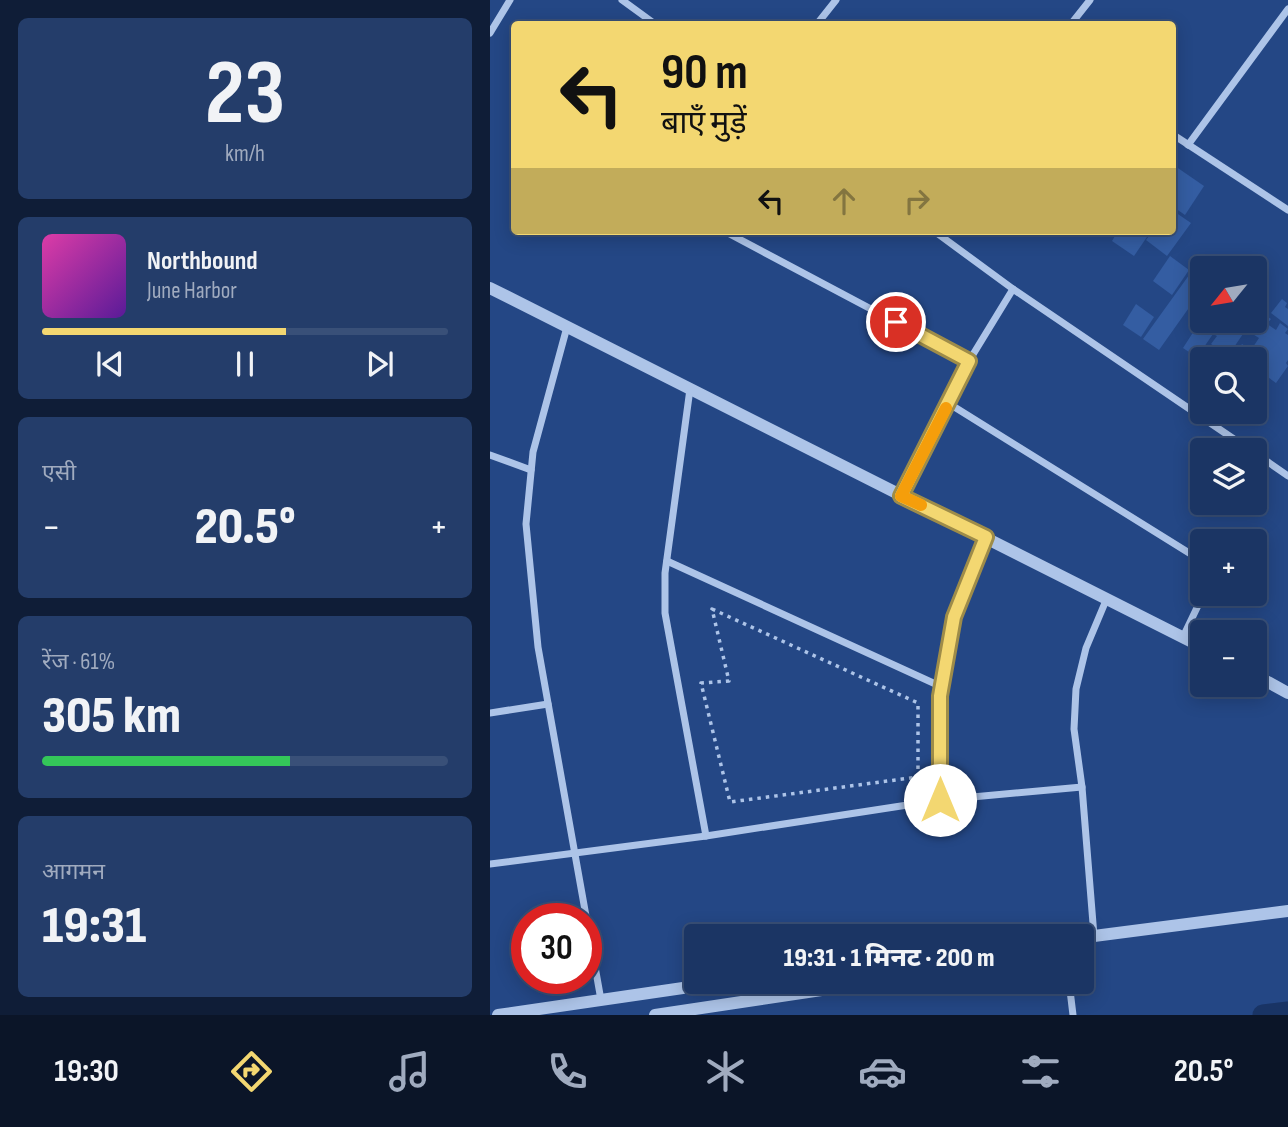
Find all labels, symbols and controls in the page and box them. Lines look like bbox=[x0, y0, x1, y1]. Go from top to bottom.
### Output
text: 23 bbox=[205, 40, 285, 149]
text: 90 m bbox=[661, 44, 748, 103]
icon: left bbox=[546, 49, 637, 140]
text: बाएँ मुड़ें bbox=[661, 104, 747, 143]
text: km/h bbox=[225, 140, 265, 168]
icon: left bbox=[752, 182, 790, 220]
icon: ahead bbox=[825, 182, 863, 220]
icon: right bbox=[898, 182, 936, 220]
text: Northbound bbox=[147, 246, 258, 277]
north arrow bbox=[1190, 256, 1267, 332]
map controls bbox=[1190, 256, 1267, 697]
text: June Harbor bbox=[147, 277, 237, 305]
pin bbox=[866, 292, 926, 352]
icon: arrive bbox=[877, 303, 915, 341]
icon: previous bbox=[91, 345, 129, 383]
icon: pause bbox=[226, 345, 264, 383]
icon: next bbox=[361, 345, 399, 383]
button: search bbox=[1190, 347, 1267, 424]
button: layers bbox=[1190, 438, 1267, 515]
text: एसी bbox=[42, 459, 76, 487]
text: 20.5° bbox=[194, 496, 296, 559]
text: − bbox=[42, 505, 61, 550]
text: + bbox=[429, 505, 448, 550]
button: + bbox=[1190, 529, 1267, 606]
button: − bbox=[1190, 620, 1267, 697]
text: रेंज · 61% bbox=[42, 648, 115, 676]
text: 305 km bbox=[42, 685, 181, 748]
position arrow bbox=[903, 763, 977, 837]
text: आगमन bbox=[42, 858, 105, 886]
text: 19:31 bbox=[42, 895, 146, 958]
speed limit sign: 30 bbox=[511, 903, 602, 994]
text: 19:31 · 1 मिनट · 200 m bbox=[784, 943, 994, 974]
icon: directions bbox=[227, 1047, 276, 1096]
icon: music bbox=[385, 1047, 434, 1096]
icon: phone bbox=[543, 1047, 592, 1096]
icon: climate bbox=[701, 1047, 750, 1096]
icon: car bbox=[858, 1047, 907, 1096]
icon: filters bbox=[1016, 1047, 1065, 1096]
text: 19:30 bbox=[54, 1052, 119, 1091]
text: 20.5° bbox=[1174, 1052, 1234, 1091]

